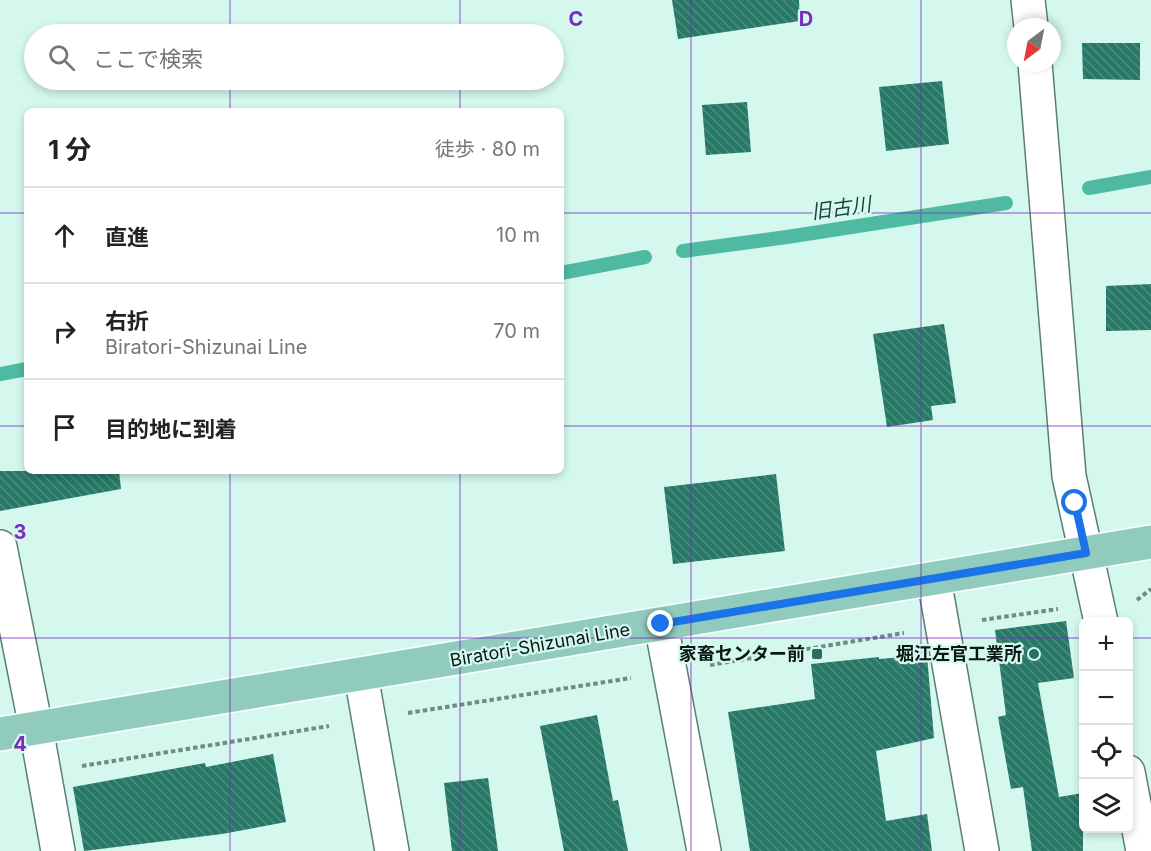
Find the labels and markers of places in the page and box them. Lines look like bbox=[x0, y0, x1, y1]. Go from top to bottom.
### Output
place label: 家畜センター前 bbox=[679, 643, 805, 664]
place label: 堀江左官工業所 bbox=[896, 643, 1022, 664]
marker: 家畜センター前 bbox=[810, 647, 824, 661]
marker: 堀江左官工業所 bbox=[1027, 647, 1041, 661]

